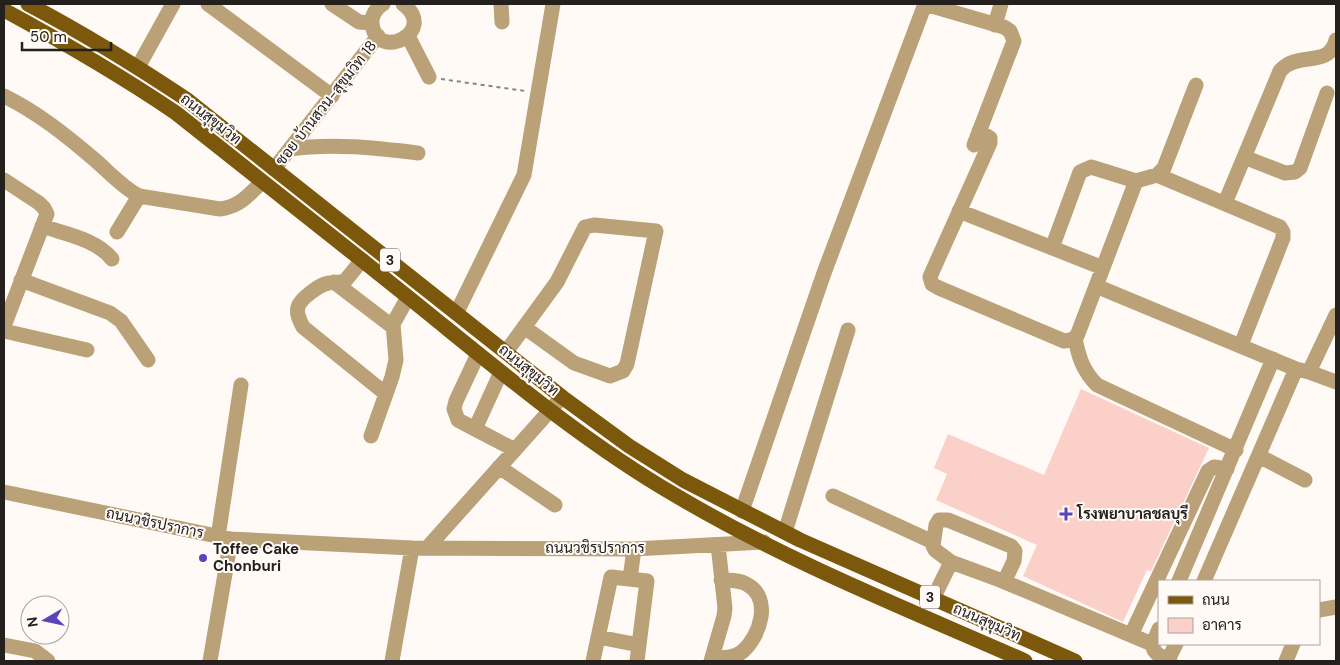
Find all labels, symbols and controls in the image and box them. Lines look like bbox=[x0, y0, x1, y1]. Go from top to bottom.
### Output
scale bar bbox=[22, 20, 111, 52]
text: 50 m bbox=[30, 27, 67, 47]
street label: ซอย บ้านสวน-สุขุมวิท 18 bbox=[271, 36, 382, 170]
street label: ถนนสุขุมวิท bbox=[176, 89, 246, 150]
road number: 3 bbox=[380, 248, 400, 272]
street label: ถนนสุขุมวิท bbox=[494, 340, 563, 401]
street label: ถนนวชิรปราการ bbox=[104, 503, 206, 543]
place label: โรงพยาบาลชลบุรี bbox=[1076, 503, 1188, 525]
marker: โรงพยาบาลชลบุรี bbox=[1059, 507, 1073, 521]
street label: ถนนวชิรปราการ bbox=[545, 538, 645, 558]
place label: Toffee Cake Chonburi bbox=[213, 539, 299, 576]
marker: Toffee Cake Chonburi bbox=[197, 552, 209, 564]
legend bbox=[1158, 580, 1320, 645]
road number: 3 bbox=[920, 586, 940, 608]
text: ถนน bbox=[1202, 590, 1230, 610]
north arrow bbox=[20, 595, 70, 645]
street label: ถนนสุขุมวิท bbox=[950, 598, 1024, 647]
text: อาคาร bbox=[1202, 615, 1242, 635]
text: N bbox=[22, 616, 42, 628]

